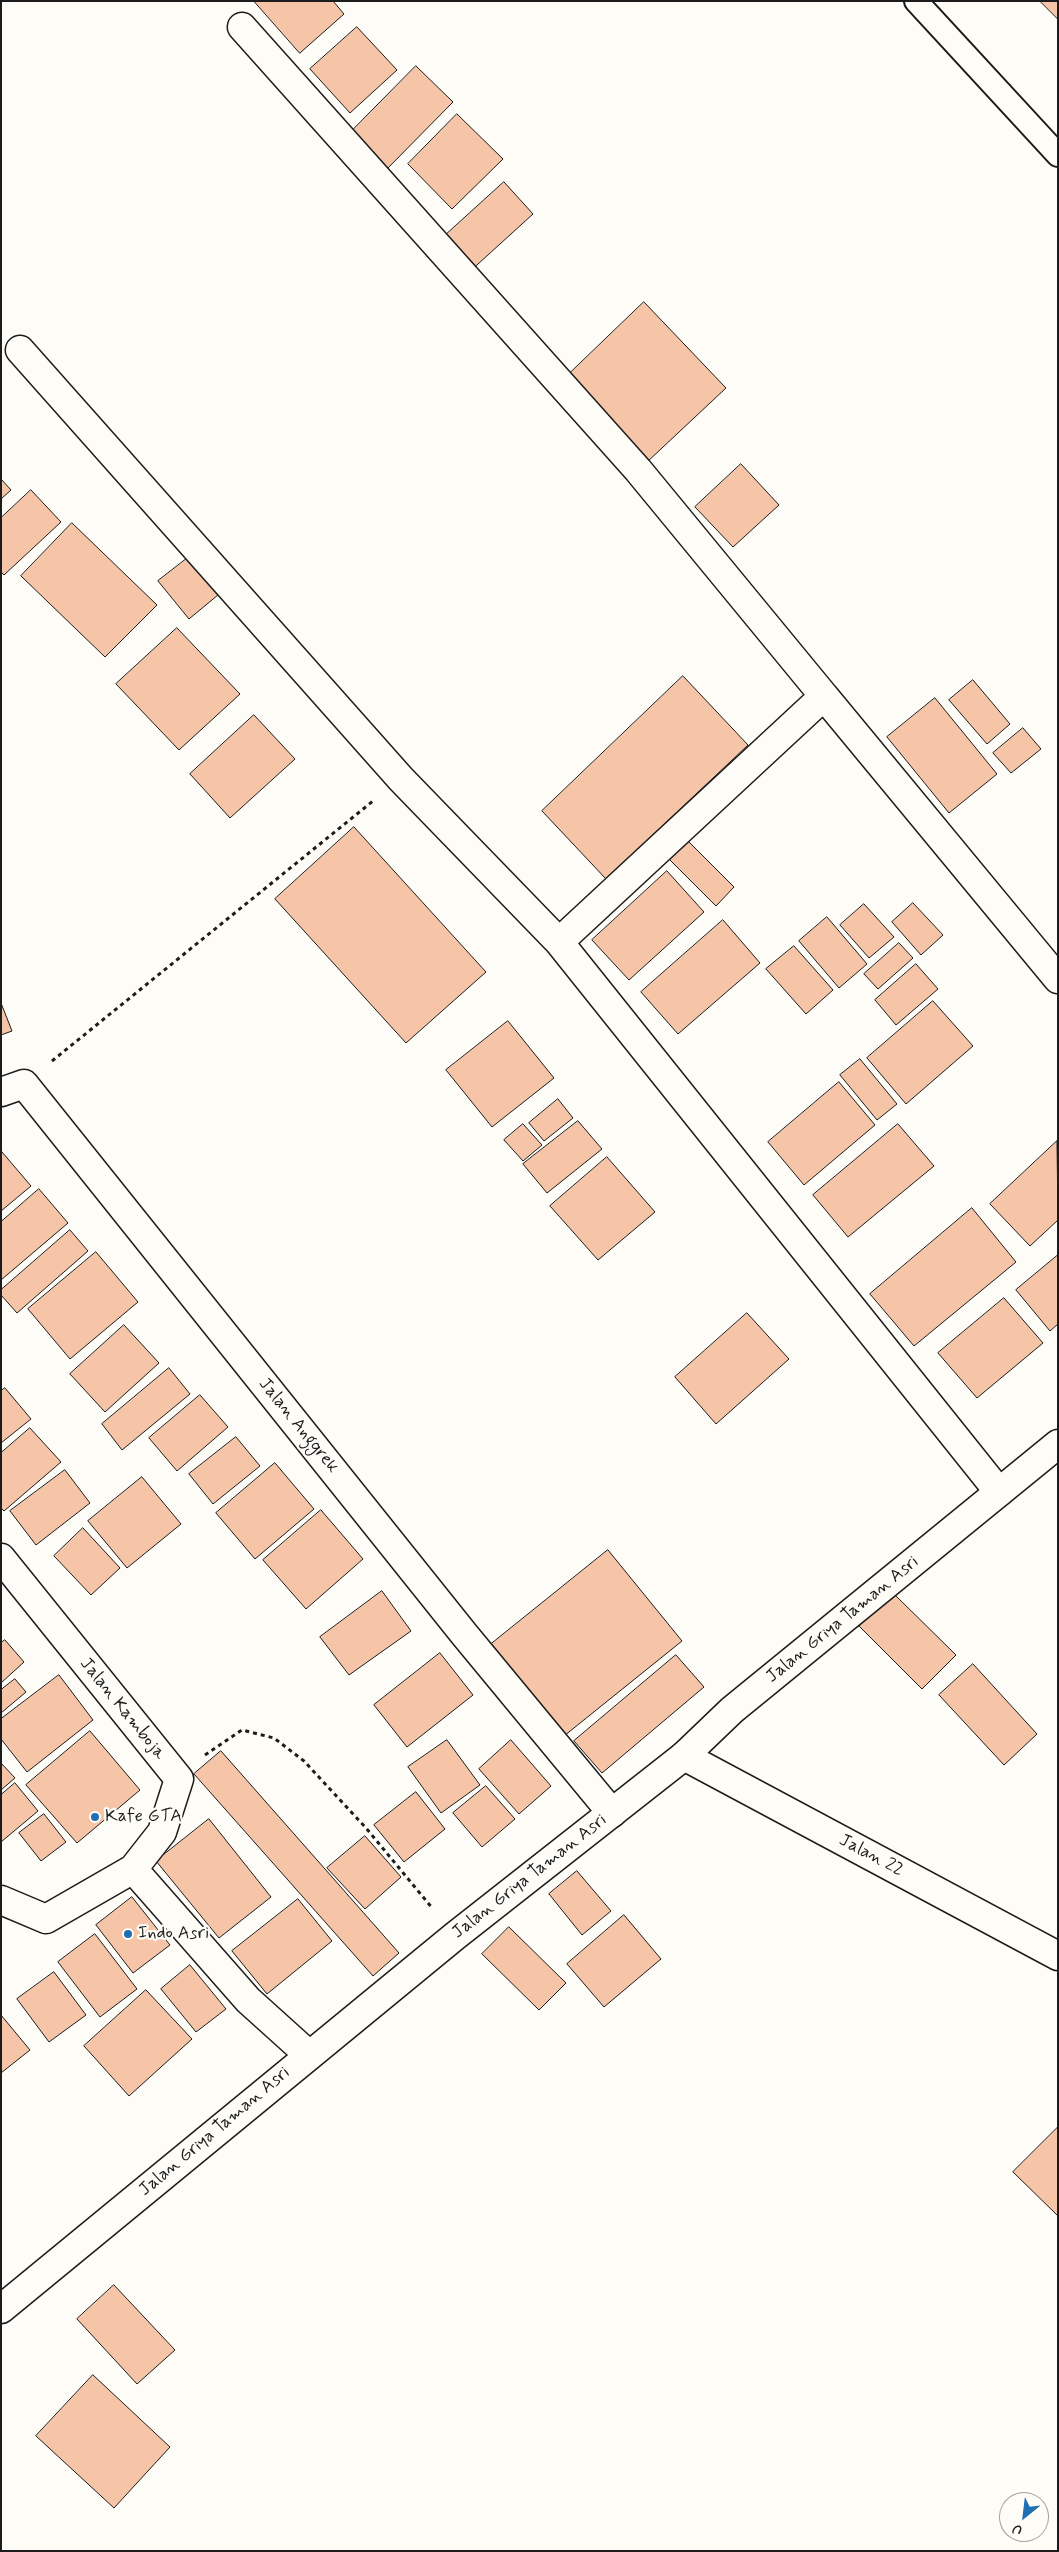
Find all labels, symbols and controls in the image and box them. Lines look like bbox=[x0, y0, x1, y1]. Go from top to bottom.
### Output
street label: Jalan Anggrek bbox=[253, 1374, 343, 1478]
street label: Jalan Griya Taman Asri bbox=[762, 1552, 924, 1688]
street label: Jalan Kamboja bbox=[74, 1654, 170, 1764]
place label: Kafe GTA bbox=[105, 1806, 182, 1828]
street label: Jalan Griya Taman Asri bbox=[448, 1810, 612, 1944]
marker: Kafe GTA bbox=[89, 1811, 101, 1823]
street label: Jalan 22 bbox=[835, 1830, 907, 1882]
place label: Indo Asri bbox=[138, 1923, 209, 1945]
marker: Indo Asri bbox=[122, 1928, 134, 1940]
street label: Jalan Griya Taman Asri bbox=[135, 2063, 295, 2201]
north arrow bbox=[999, 2492, 1049, 2542]
text: U bbox=[1009, 2519, 1026, 2539]

